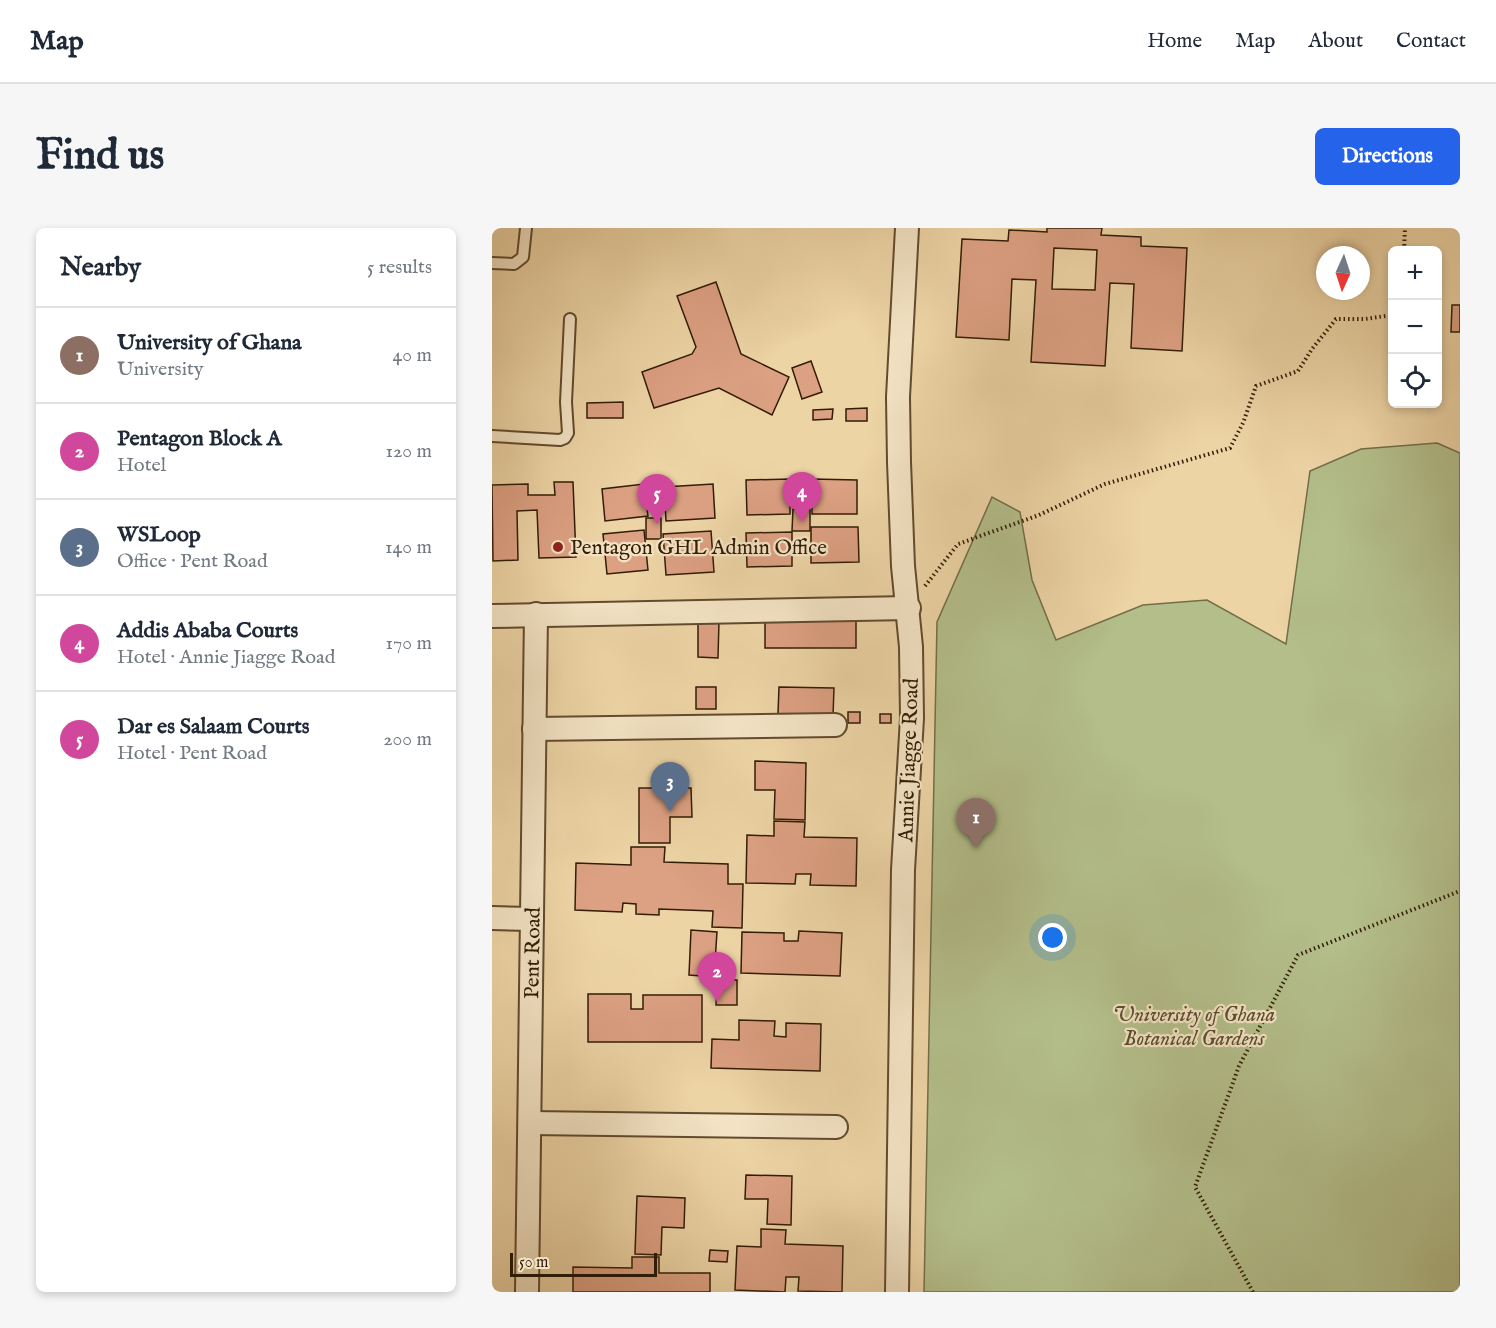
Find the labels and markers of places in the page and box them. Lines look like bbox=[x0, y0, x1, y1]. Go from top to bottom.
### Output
pin: 4 bbox=[782, 472, 822, 522]
pin: 5 bbox=[638, 474, 676, 524]
place label: Pentagon GHL Admin Office bbox=[570, 535, 827, 562]
marker: Pentagon GHL Admin Office bbox=[551, 540, 565, 554]
pin: 3 bbox=[650, 762, 690, 812]
pin: 1 bbox=[956, 798, 996, 848]
pin: 2 bbox=[698, 952, 736, 1002]

